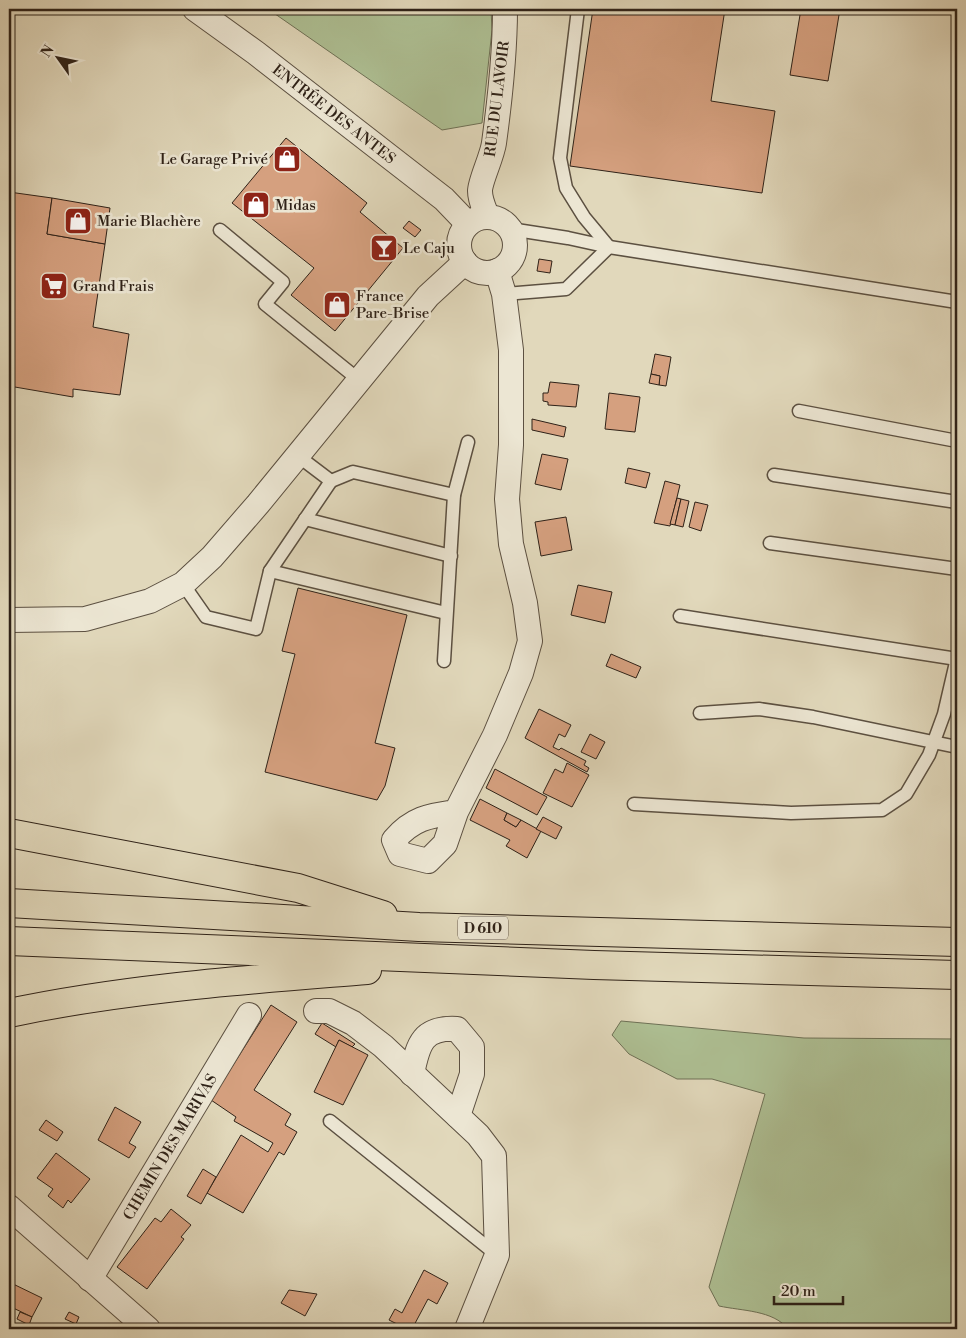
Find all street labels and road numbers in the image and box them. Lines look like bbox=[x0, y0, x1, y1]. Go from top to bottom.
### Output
street label: RUE DU LAVOIR bbox=[481, 39, 514, 158]
street label: ENTRÉE DES ANTES bbox=[268, 60, 400, 168]
road number: D 610 bbox=[458, 916, 508, 940]
street label: CHEMIN DES MARIVAS bbox=[119, 1071, 222, 1224]

